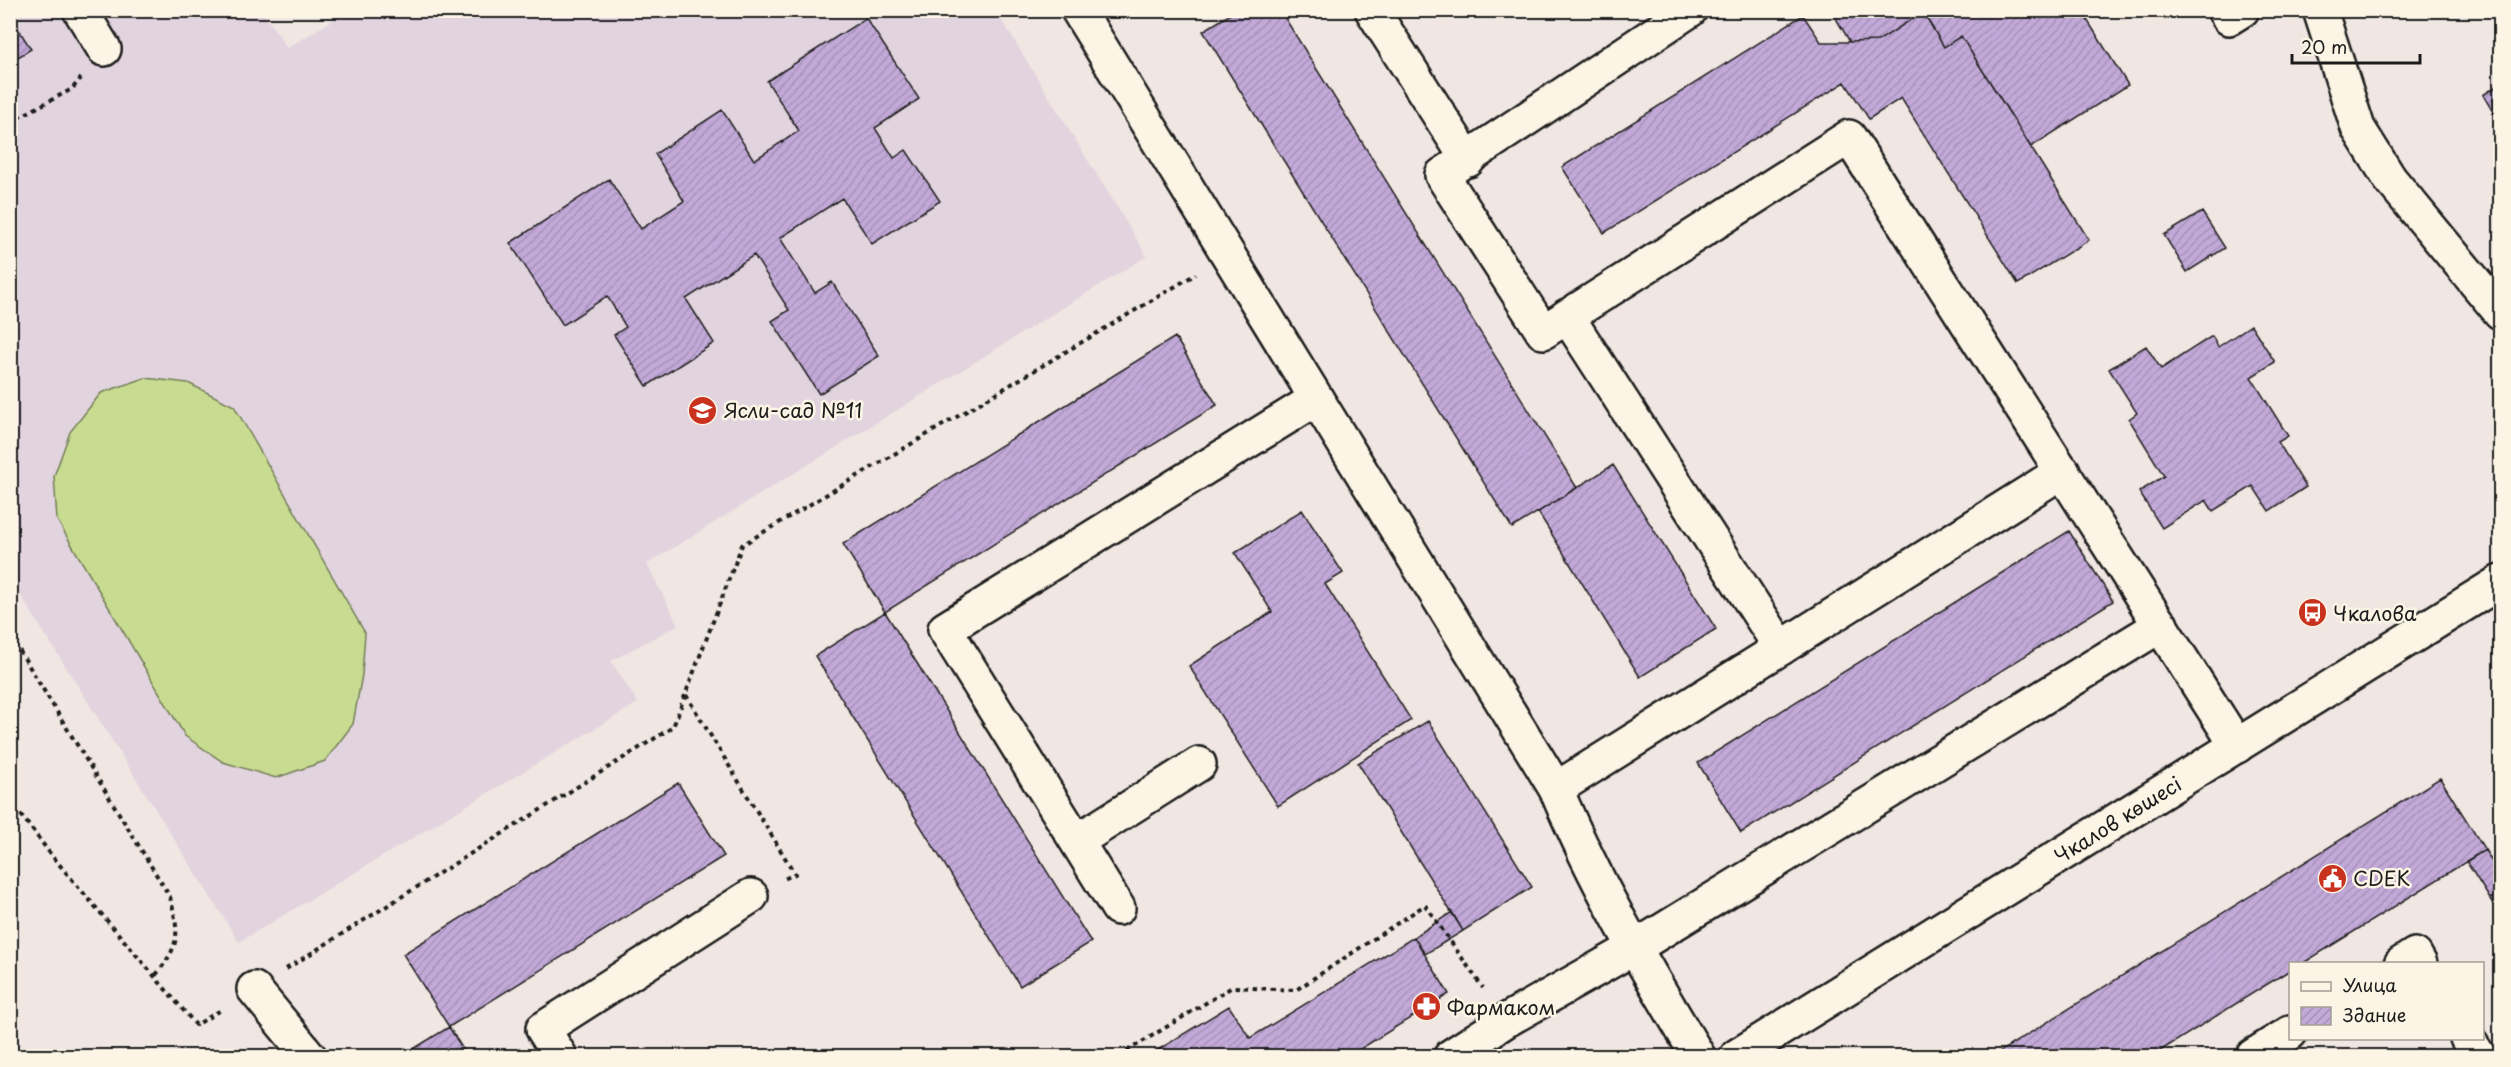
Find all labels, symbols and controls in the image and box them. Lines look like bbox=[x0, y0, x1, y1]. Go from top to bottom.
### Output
scale bar bbox=[2292, 27, 2420, 65]
text: 20 m bbox=[2301, 33, 2347, 60]
school or university icon: Ясли-сад №11 bbox=[687, 394, 719, 426]
place label: Ясли-сад №11 bbox=[724, 395, 862, 425]
bus stop icon: Чкалова bbox=[2296, 597, 2328, 629]
place label: Чкалова bbox=[2333, 598, 2417, 628]
street label: Чкалов көшесі bbox=[2048, 769, 2187, 871]
public building icon: CDEK bbox=[2316, 862, 2348, 894]
place label: CDEK bbox=[2353, 863, 2410, 893]
legend bbox=[2289, 962, 2484, 1040]
text: Улица bbox=[2343, 971, 2397, 998]
pharmacy icon: Фармаком bbox=[1410, 991, 1442, 1023]
place label: Фармаком bbox=[1447, 992, 1555, 1022]
text: Здание bbox=[2343, 1001, 2406, 1028]

